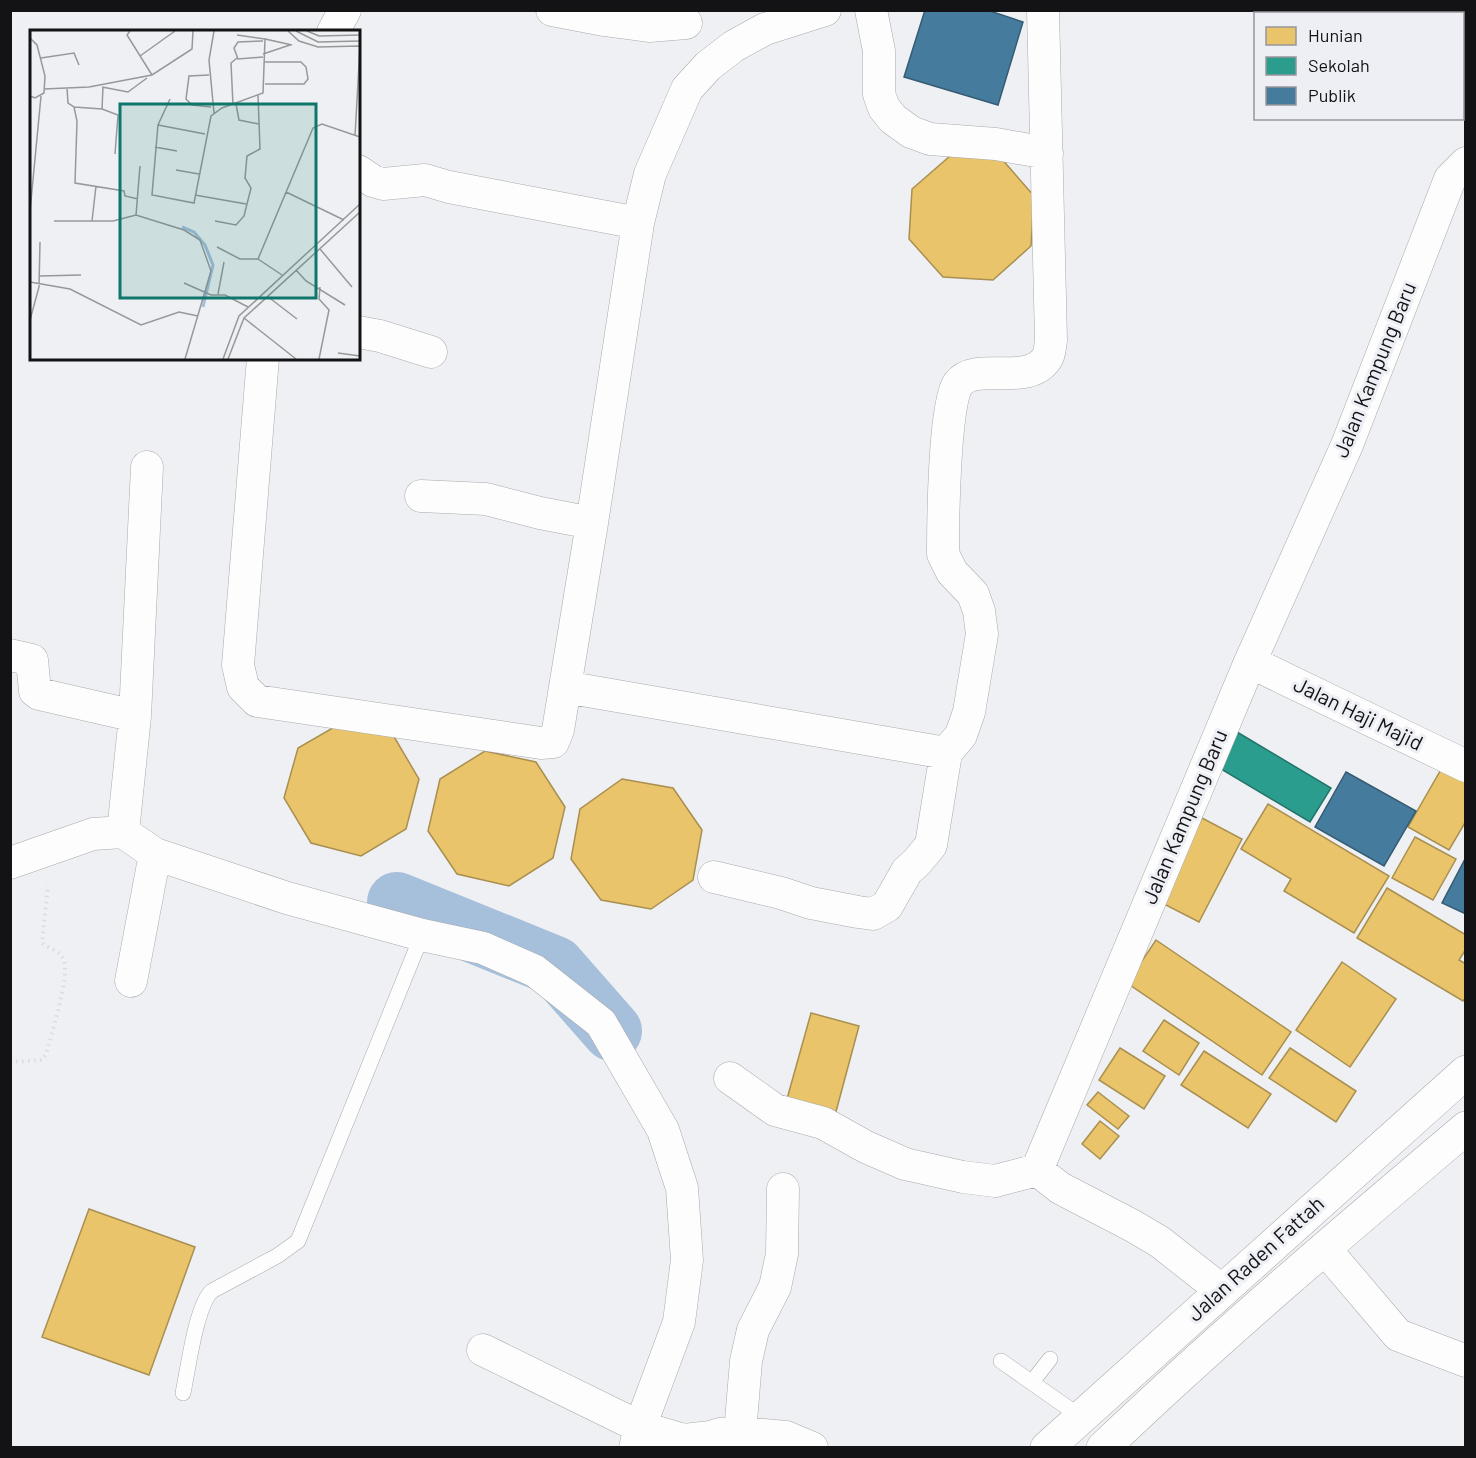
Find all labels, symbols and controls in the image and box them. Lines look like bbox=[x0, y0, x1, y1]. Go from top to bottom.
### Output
legend bbox=[1254, 12, 1464, 120]
text: Hunian bbox=[1308, 24, 1363, 46]
inset map bbox=[30, 30, 360, 360]
text: Sekolah bbox=[1308, 54, 1370, 76]
text: Publik bbox=[1308, 84, 1356, 106]
street label: Jalan Kampung Baru bbox=[1327, 278, 1420, 461]
street label: Jalan Haji Majid bbox=[1290, 671, 1427, 755]
street label: Jalan Kampung Baru bbox=[1136, 725, 1232, 907]
street label: Jalan Raden Fattah bbox=[1182, 1190, 1328, 1326]

